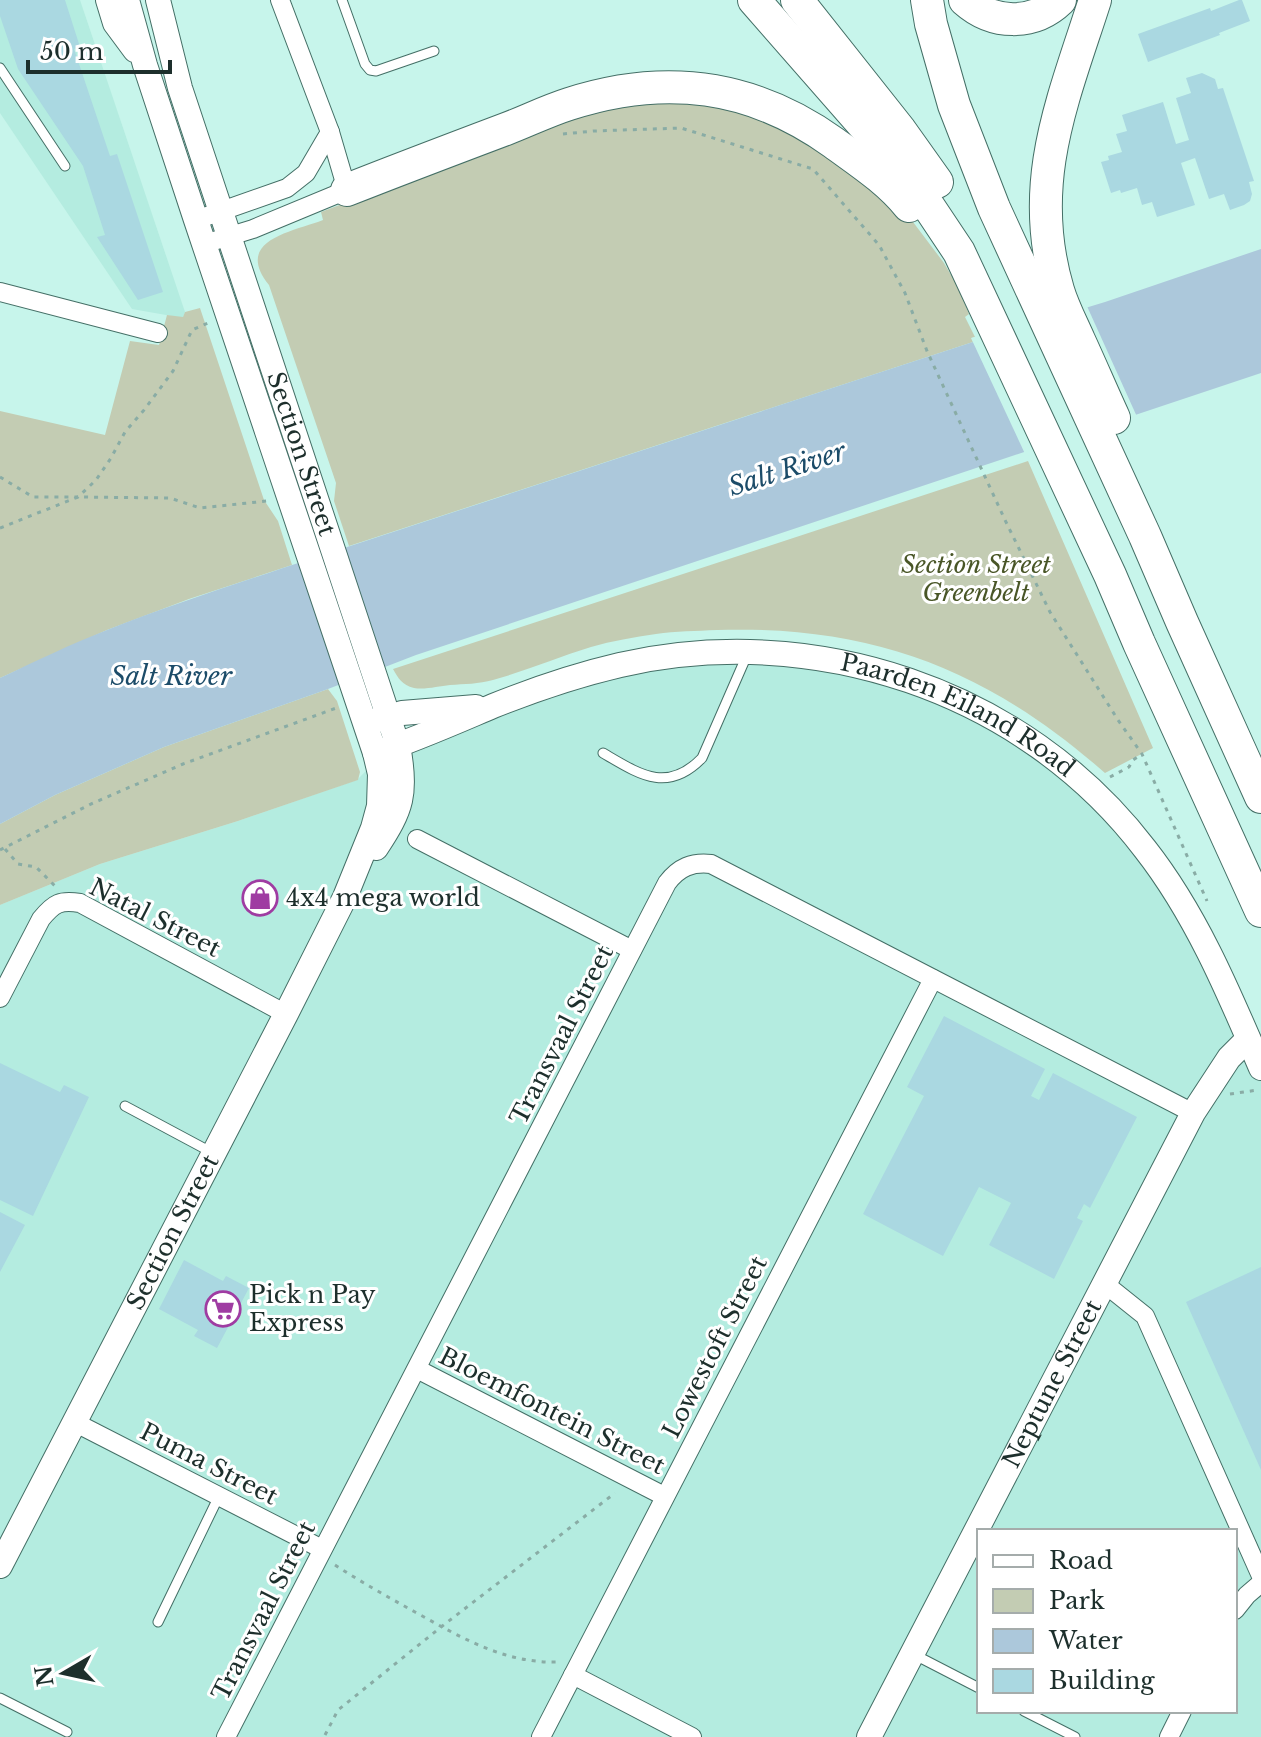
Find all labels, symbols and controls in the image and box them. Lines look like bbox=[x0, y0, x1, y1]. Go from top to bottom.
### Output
scale bar bbox=[28, 24, 170, 74]
text: 50 m bbox=[40, 37, 104, 66]
street label: Section Street bbox=[261, 368, 342, 539]
water label: Salt River bbox=[724, 435, 851, 503]
park label: Section Street Greenbelt bbox=[901, 550, 1051, 607]
street label: Paarden Eiland Road bbox=[838, 647, 1081, 783]
water label: Salt River bbox=[110, 660, 233, 692]
street label: Natal Street bbox=[85, 872, 226, 963]
shop icon: 4x4 mega world bbox=[241, 879, 279, 917]
place label: 4x4 mega world bbox=[286, 883, 480, 912]
street label: Transvaal Street bbox=[504, 940, 619, 1129]
street label: Section Street bbox=[120, 1149, 225, 1314]
street label: Lowestoft Street bbox=[656, 1251, 773, 1443]
place label: Pick n Pay Express bbox=[249, 1280, 376, 1337]
supermarket icon: Pick n Pay Express bbox=[204, 1290, 242, 1328]
street label: Neptune Street bbox=[996, 1294, 1108, 1473]
street label: Bloemfontein Street bbox=[434, 1341, 670, 1480]
street label: Puma Street bbox=[136, 1416, 283, 1511]
street label: Transvaal Street bbox=[206, 1516, 321, 1705]
legend bbox=[977, 1529, 1237, 1713]
text: Road bbox=[1049, 1546, 1113, 1575]
text: Park bbox=[1049, 1586, 1105, 1615]
text: Water bbox=[1048, 1626, 1123, 1655]
north arrow bbox=[24, 1633, 104, 1713]
text: N bbox=[30, 1663, 60, 1688]
text: Building bbox=[1049, 1666, 1155, 1695]

